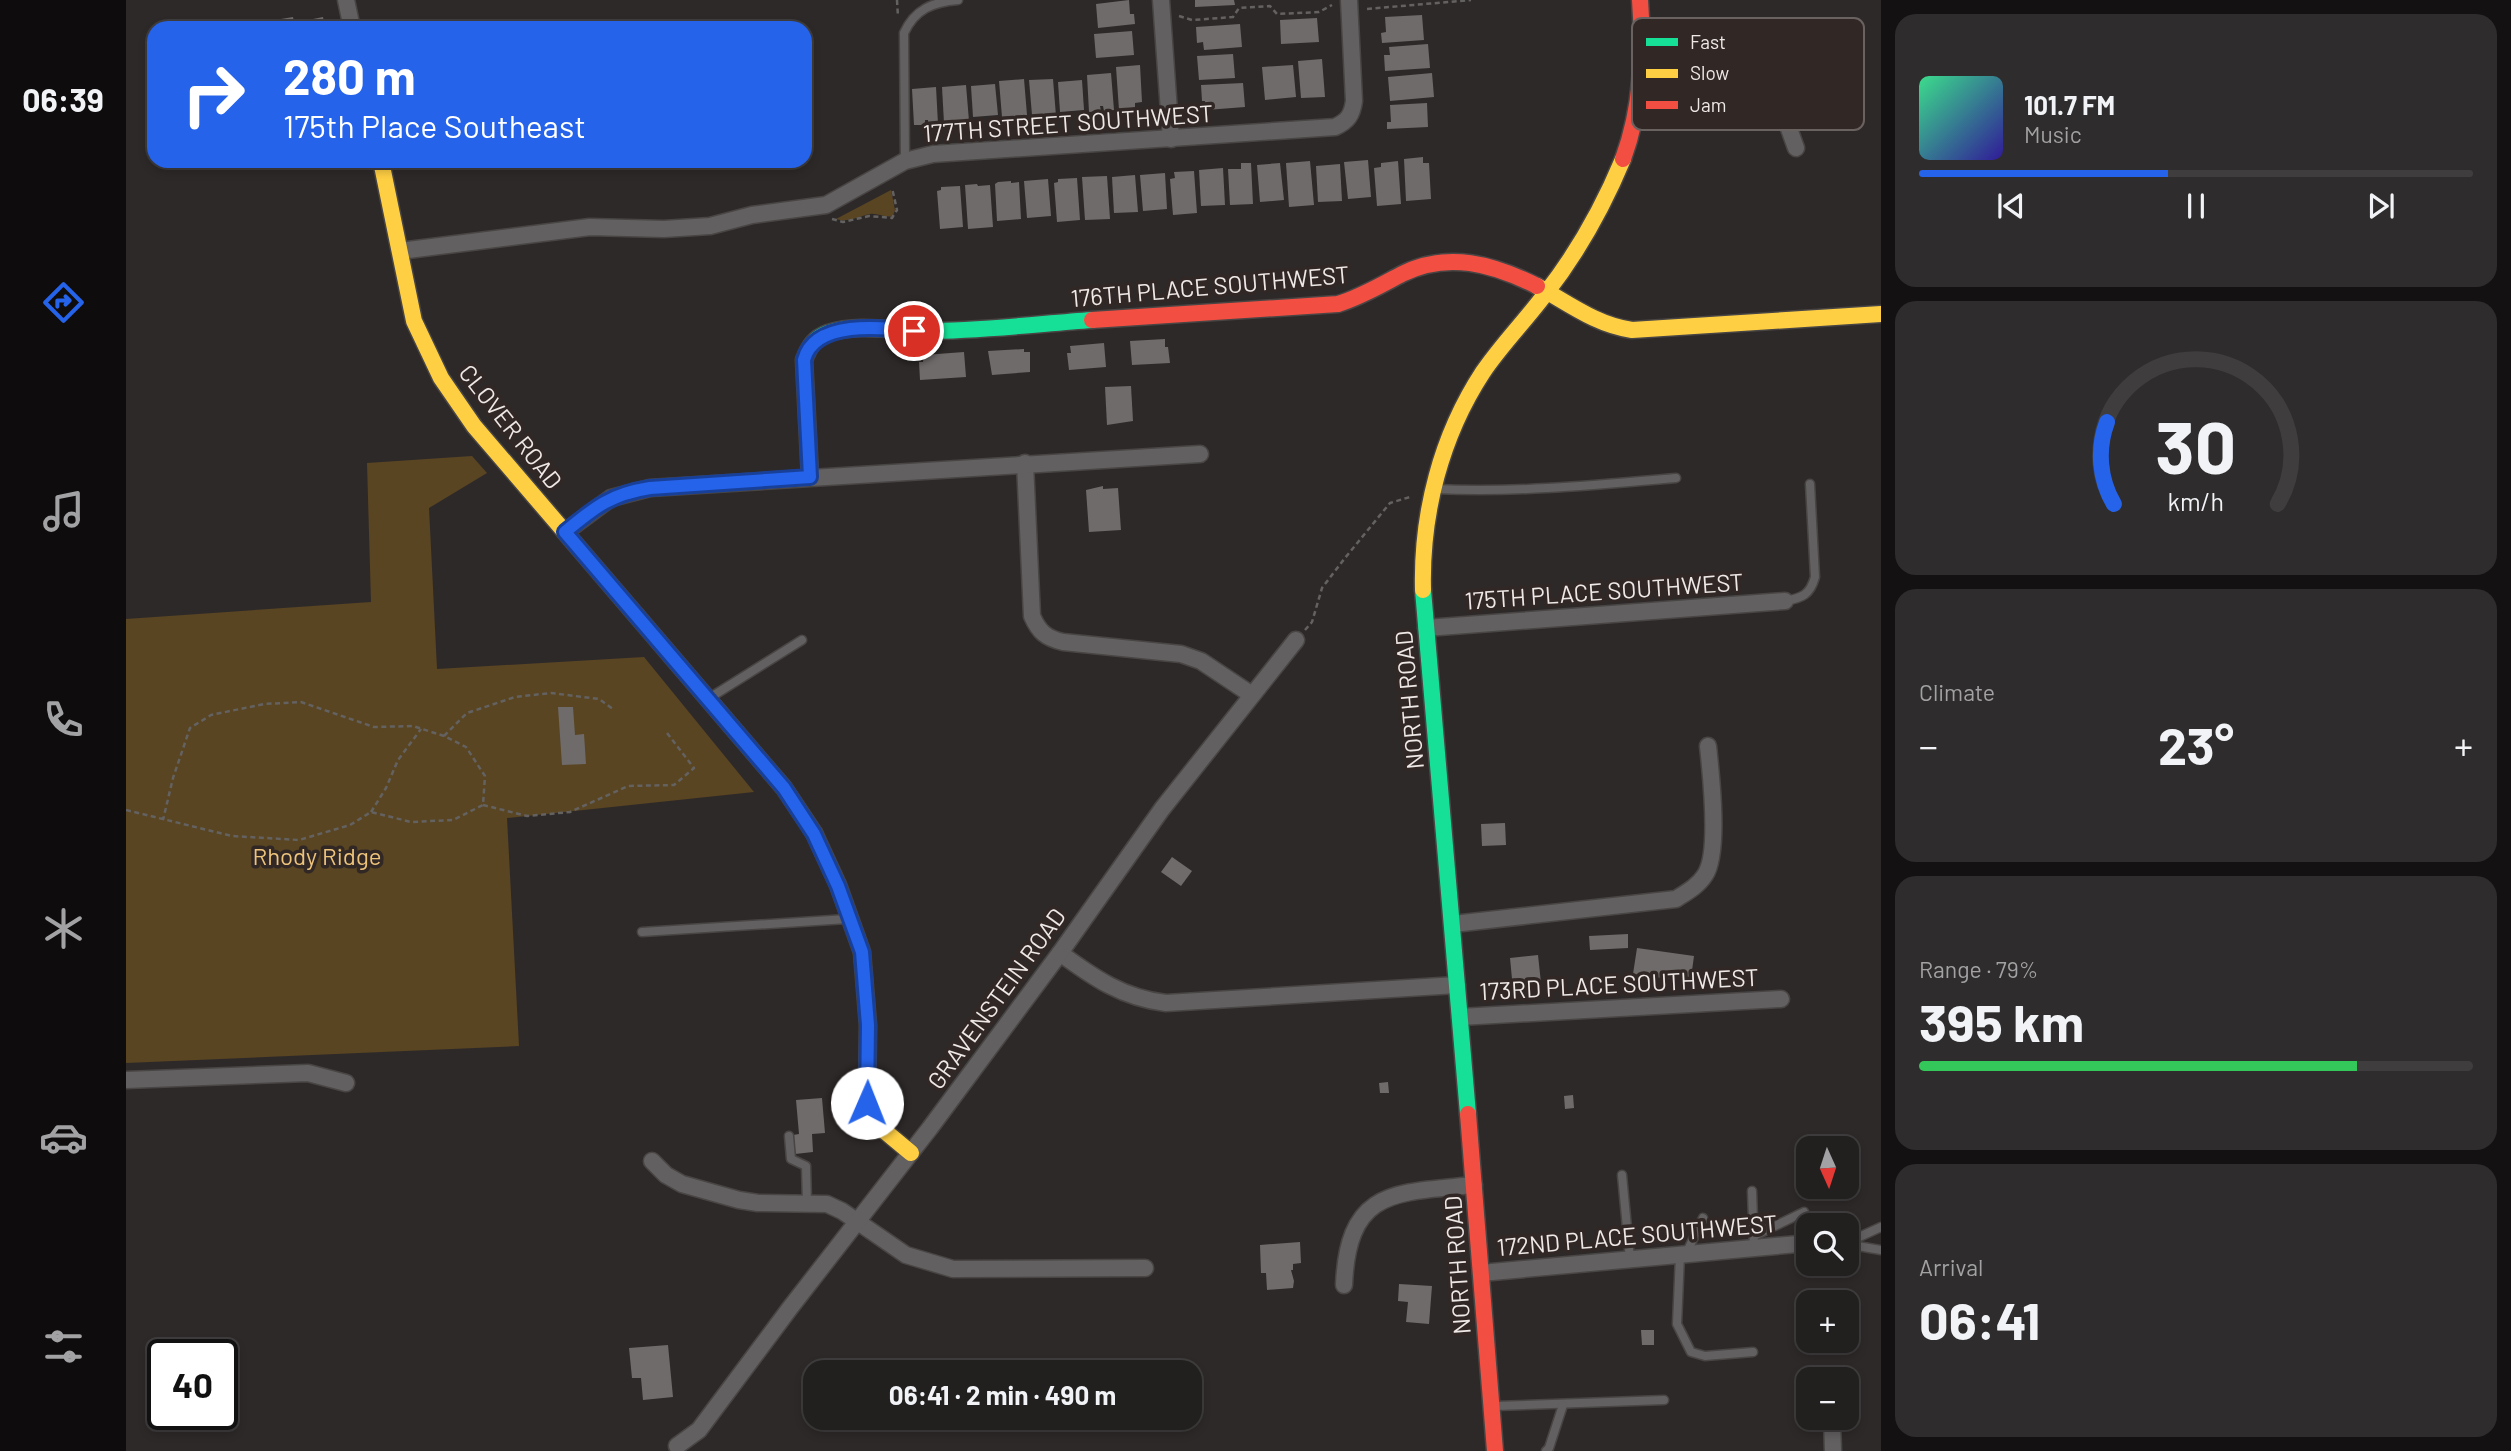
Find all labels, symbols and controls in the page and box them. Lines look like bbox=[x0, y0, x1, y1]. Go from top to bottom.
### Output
legend bbox=[1632, 18, 1864, 130]
text: Fast bbox=[1690, 30, 1726, 53]
text: 280 m bbox=[283, 46, 416, 105]
icon: right bbox=[168, 49, 259, 140]
text: Slow bbox=[1690, 61, 1729, 84]
text: 06:39 bbox=[22, 80, 104, 118]
text: 101.7 FM bbox=[2024, 89, 2115, 120]
text: Jam bbox=[1690, 93, 1726, 116]
street label: 177TH STREET SOUTHWEST bbox=[922, 98, 1214, 147]
text: 175th Place Southeast bbox=[283, 106, 586, 144]
text: Music bbox=[2024, 120, 2082, 148]
icon: previous bbox=[1992, 187, 2030, 225]
icon: pause bbox=[2177, 187, 2215, 225]
icon: next bbox=[2362, 187, 2400, 225]
street label: 176TH PLACE SOUTHWEST bbox=[1069, 259, 1350, 312]
icon: directions bbox=[39, 278, 88, 327]
pin bbox=[884, 301, 944, 361]
icon: arrive bbox=[895, 312, 933, 350]
street label: CLOVER ROAD bbox=[454, 358, 569, 494]
text: 30 bbox=[2156, 402, 2236, 490]
text: km/h bbox=[2168, 486, 2224, 516]
icon: music bbox=[39, 487, 88, 536]
street label: 175TH PLACE SOUTHWEST bbox=[1463, 566, 1744, 615]
street label: NORTH ROAD bbox=[1388, 630, 1429, 771]
text: Climate bbox=[1919, 678, 1995, 706]
icon: phone bbox=[39, 695, 88, 744]
text: 23° bbox=[2158, 713, 2234, 775]
text: − bbox=[1919, 722, 1938, 768]
text: + bbox=[2454, 722, 2473, 768]
park label: Rhody Ridge bbox=[252, 841, 382, 870]
street label: GRAVENSTEIN ROAD bbox=[921, 902, 1071, 1094]
icon: climate bbox=[39, 904, 88, 953]
text: Range · 79% bbox=[1919, 955, 2038, 983]
street label: 173RD PLACE SOUTHWEST bbox=[1478, 962, 1759, 1005]
text: 395 km bbox=[1919, 990, 2084, 1052]
position arrow bbox=[830, 1066, 904, 1140]
icon: car bbox=[39, 1113, 88, 1162]
north arrow bbox=[1796, 1136, 1858, 1199]
map controls bbox=[1796, 1136, 1859, 1430]
street label: NORTH ROAD bbox=[1437, 1195, 1476, 1335]
street label: 172ND PLACE SOUTHWEST bbox=[1495, 1208, 1778, 1261]
button: search bbox=[1796, 1213, 1859, 1276]
text: Arrival bbox=[1919, 1253, 1983, 1281]
text: 06:41 bbox=[1919, 1288, 2040, 1350]
button: + bbox=[1796, 1290, 1859, 1353]
icon: filters bbox=[39, 1322, 88, 1371]
speed limit sign: 40 bbox=[147, 1339, 238, 1430]
button: − bbox=[1796, 1367, 1859, 1430]
text: 06:41 · 2 min · 490 m bbox=[889, 1379, 1116, 1410]

